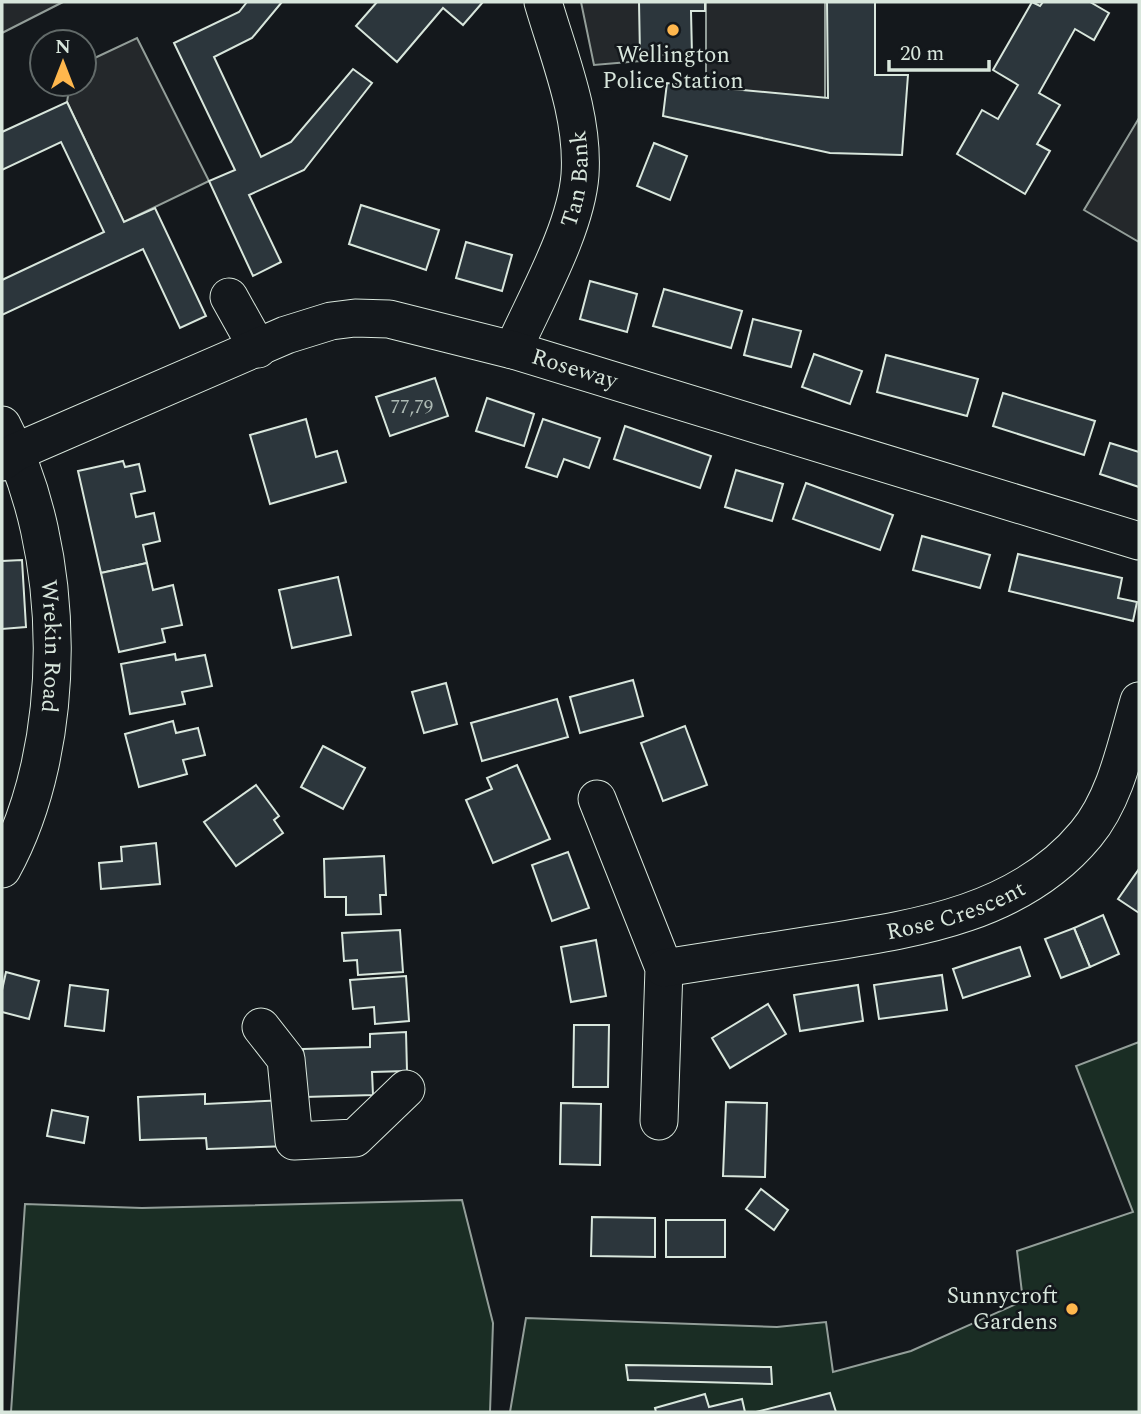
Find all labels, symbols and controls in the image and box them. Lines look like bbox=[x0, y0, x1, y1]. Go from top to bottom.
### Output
marker: Wellington Police Station bbox=[665, 22, 681, 38]
north arrow bbox=[28, 28, 98, 98]
scale bar bbox=[889, 28, 989, 72]
text: N bbox=[55, 33, 71, 62]
place label: Wellington Police Station bbox=[602, 38, 744, 99]
text: 20 m bbox=[900, 38, 944, 70]
street label: Tan Bank bbox=[552, 128, 598, 232]
street label: Roseway bbox=[527, 339, 623, 399]
house number: 77,79 bbox=[391, 393, 433, 422]
street label: Wrekin Road bbox=[31, 578, 70, 715]
street label: Rose Crescent bbox=[883, 872, 1032, 950]
place label: Sunnycroft Gardens bbox=[947, 1279, 1058, 1340]
marker: Sunnycroft Gardens bbox=[1064, 1301, 1080, 1317]

